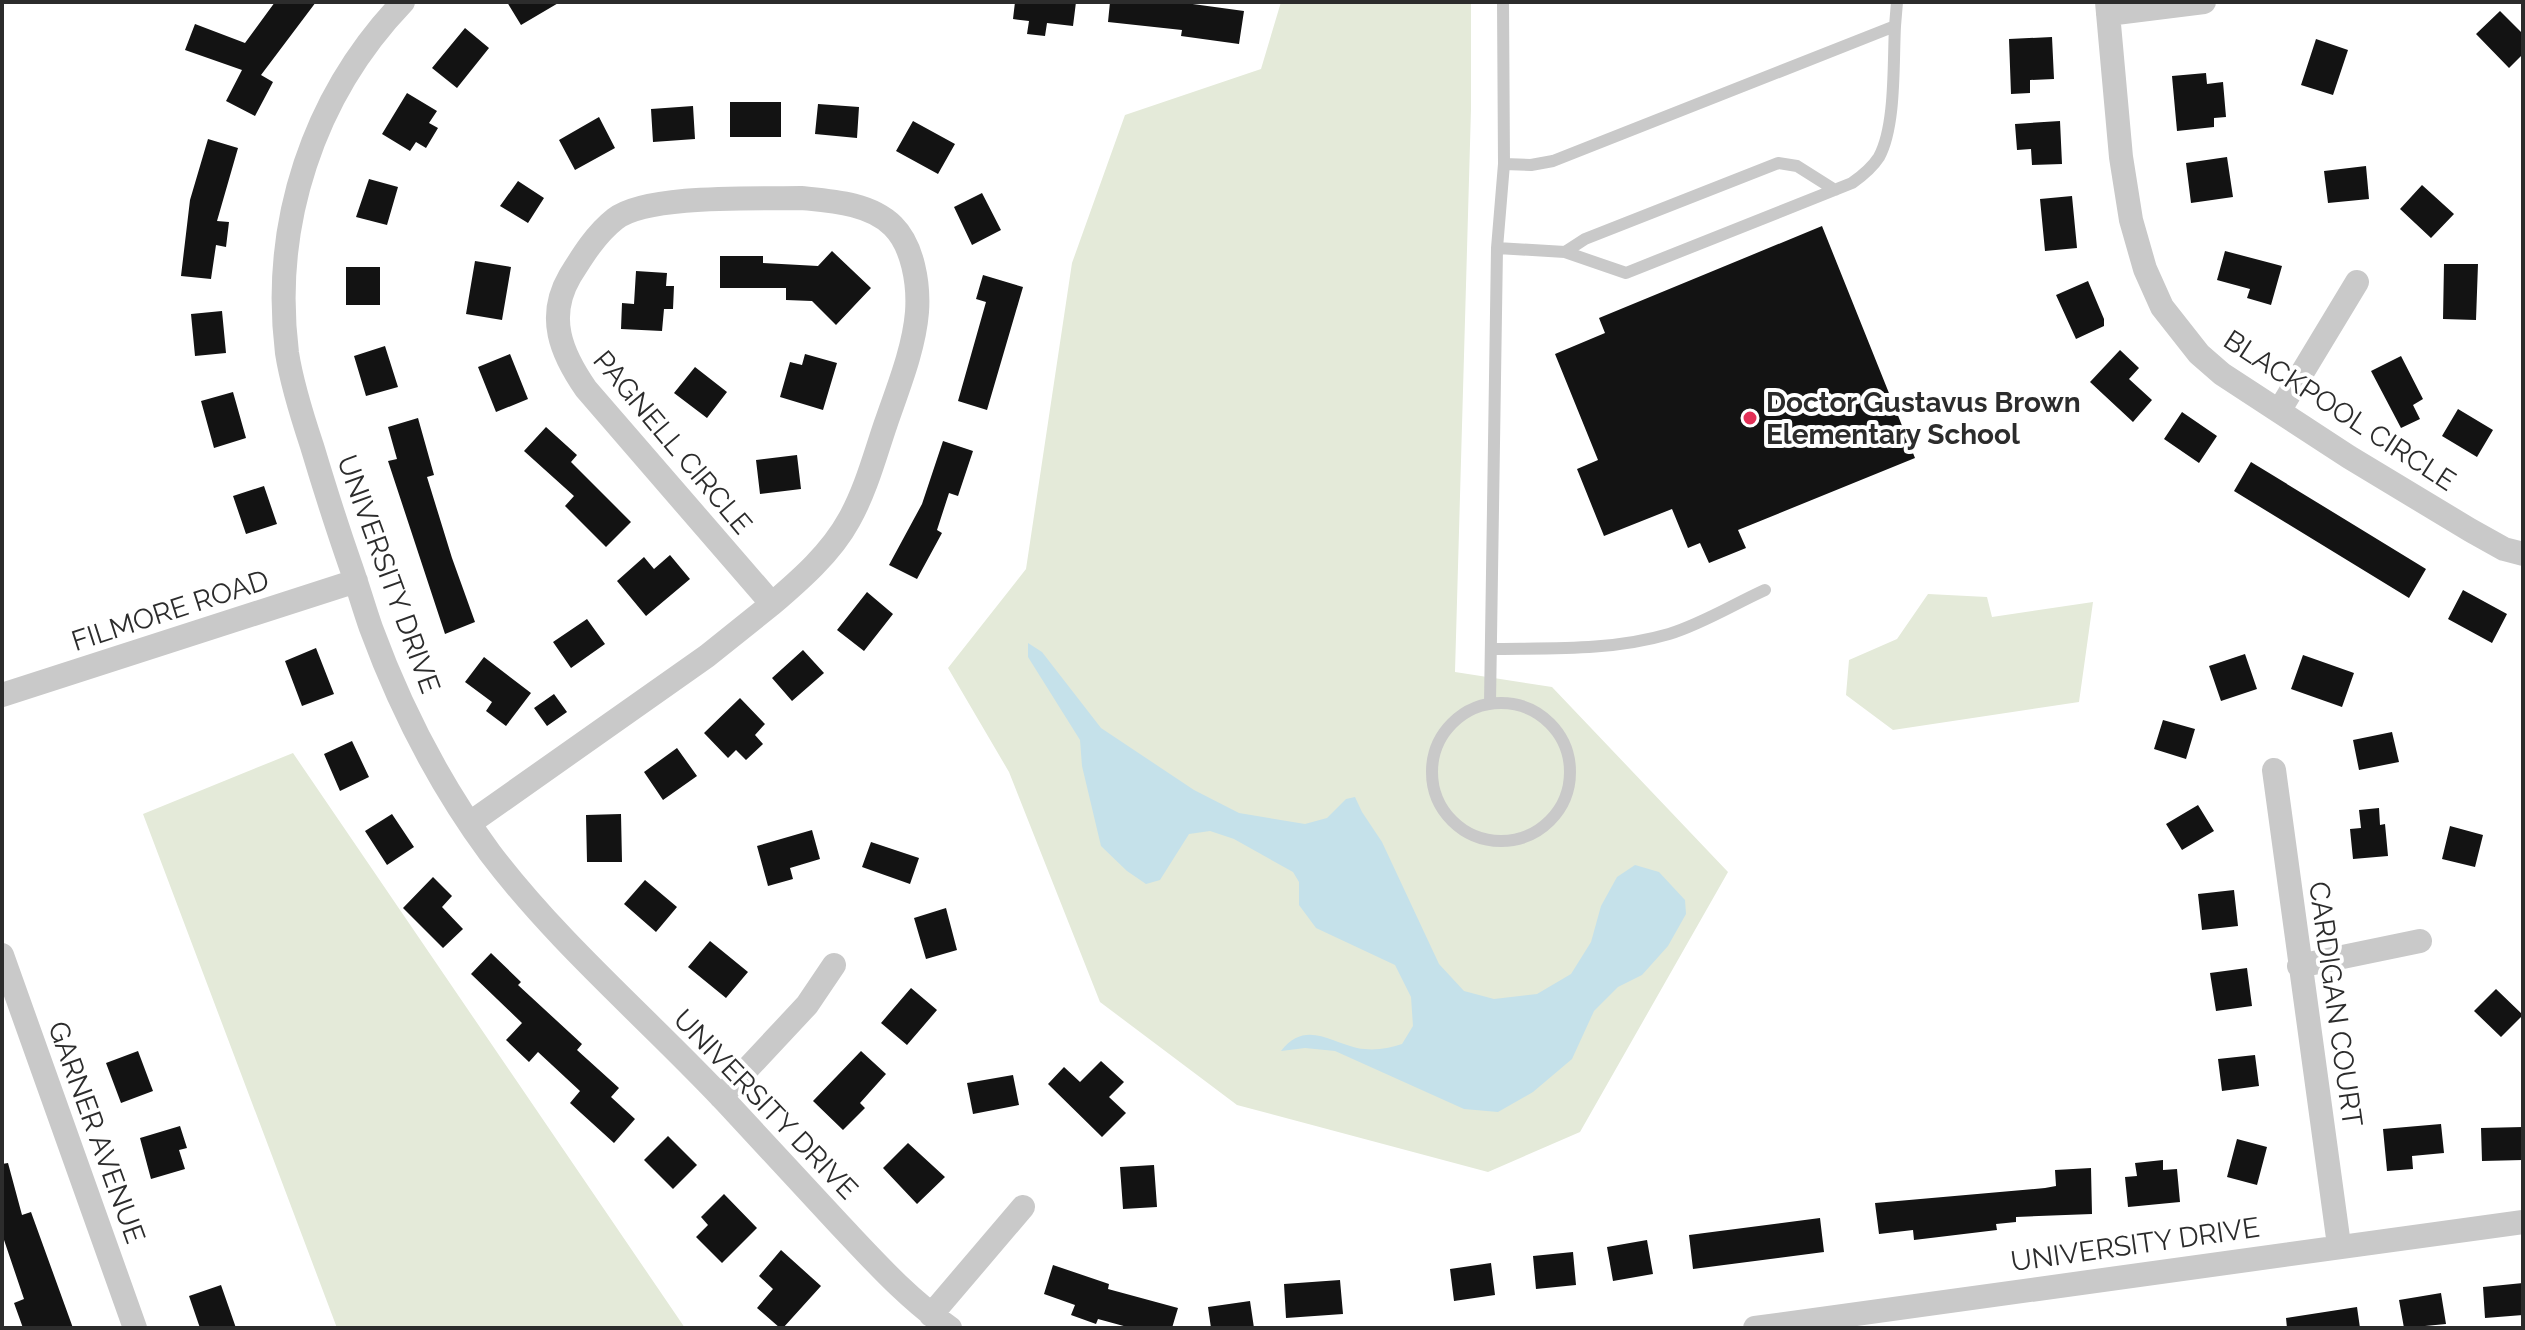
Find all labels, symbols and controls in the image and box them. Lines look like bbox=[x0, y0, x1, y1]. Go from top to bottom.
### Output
street label: BLACKPOOL CIRCLE bbox=[2218, 323, 2462, 498]
street label: PAGNELL CIRCLE bbox=[586, 344, 759, 541]
place label: Doctor Gustavus Brown Elementary School bbox=[1766, 386, 2081, 451]
marker: Doctor Gustavus Brown Elementary School bbox=[1741, 409, 1759, 427]
street label: UNIVERSITY DRIVE bbox=[330, 451, 447, 698]
street label: FILMORE ROAD bbox=[67, 563, 273, 658]
street label: CARDIGAN COURT bbox=[2302, 879, 2369, 1129]
street label: UNIVERSITY DRIVE bbox=[667, 1003, 865, 1206]
street label: GARNER AVENUE bbox=[41, 1017, 152, 1248]
street label: UNIVERSITY DRIVE bbox=[2009, 1211, 2262, 1278]

